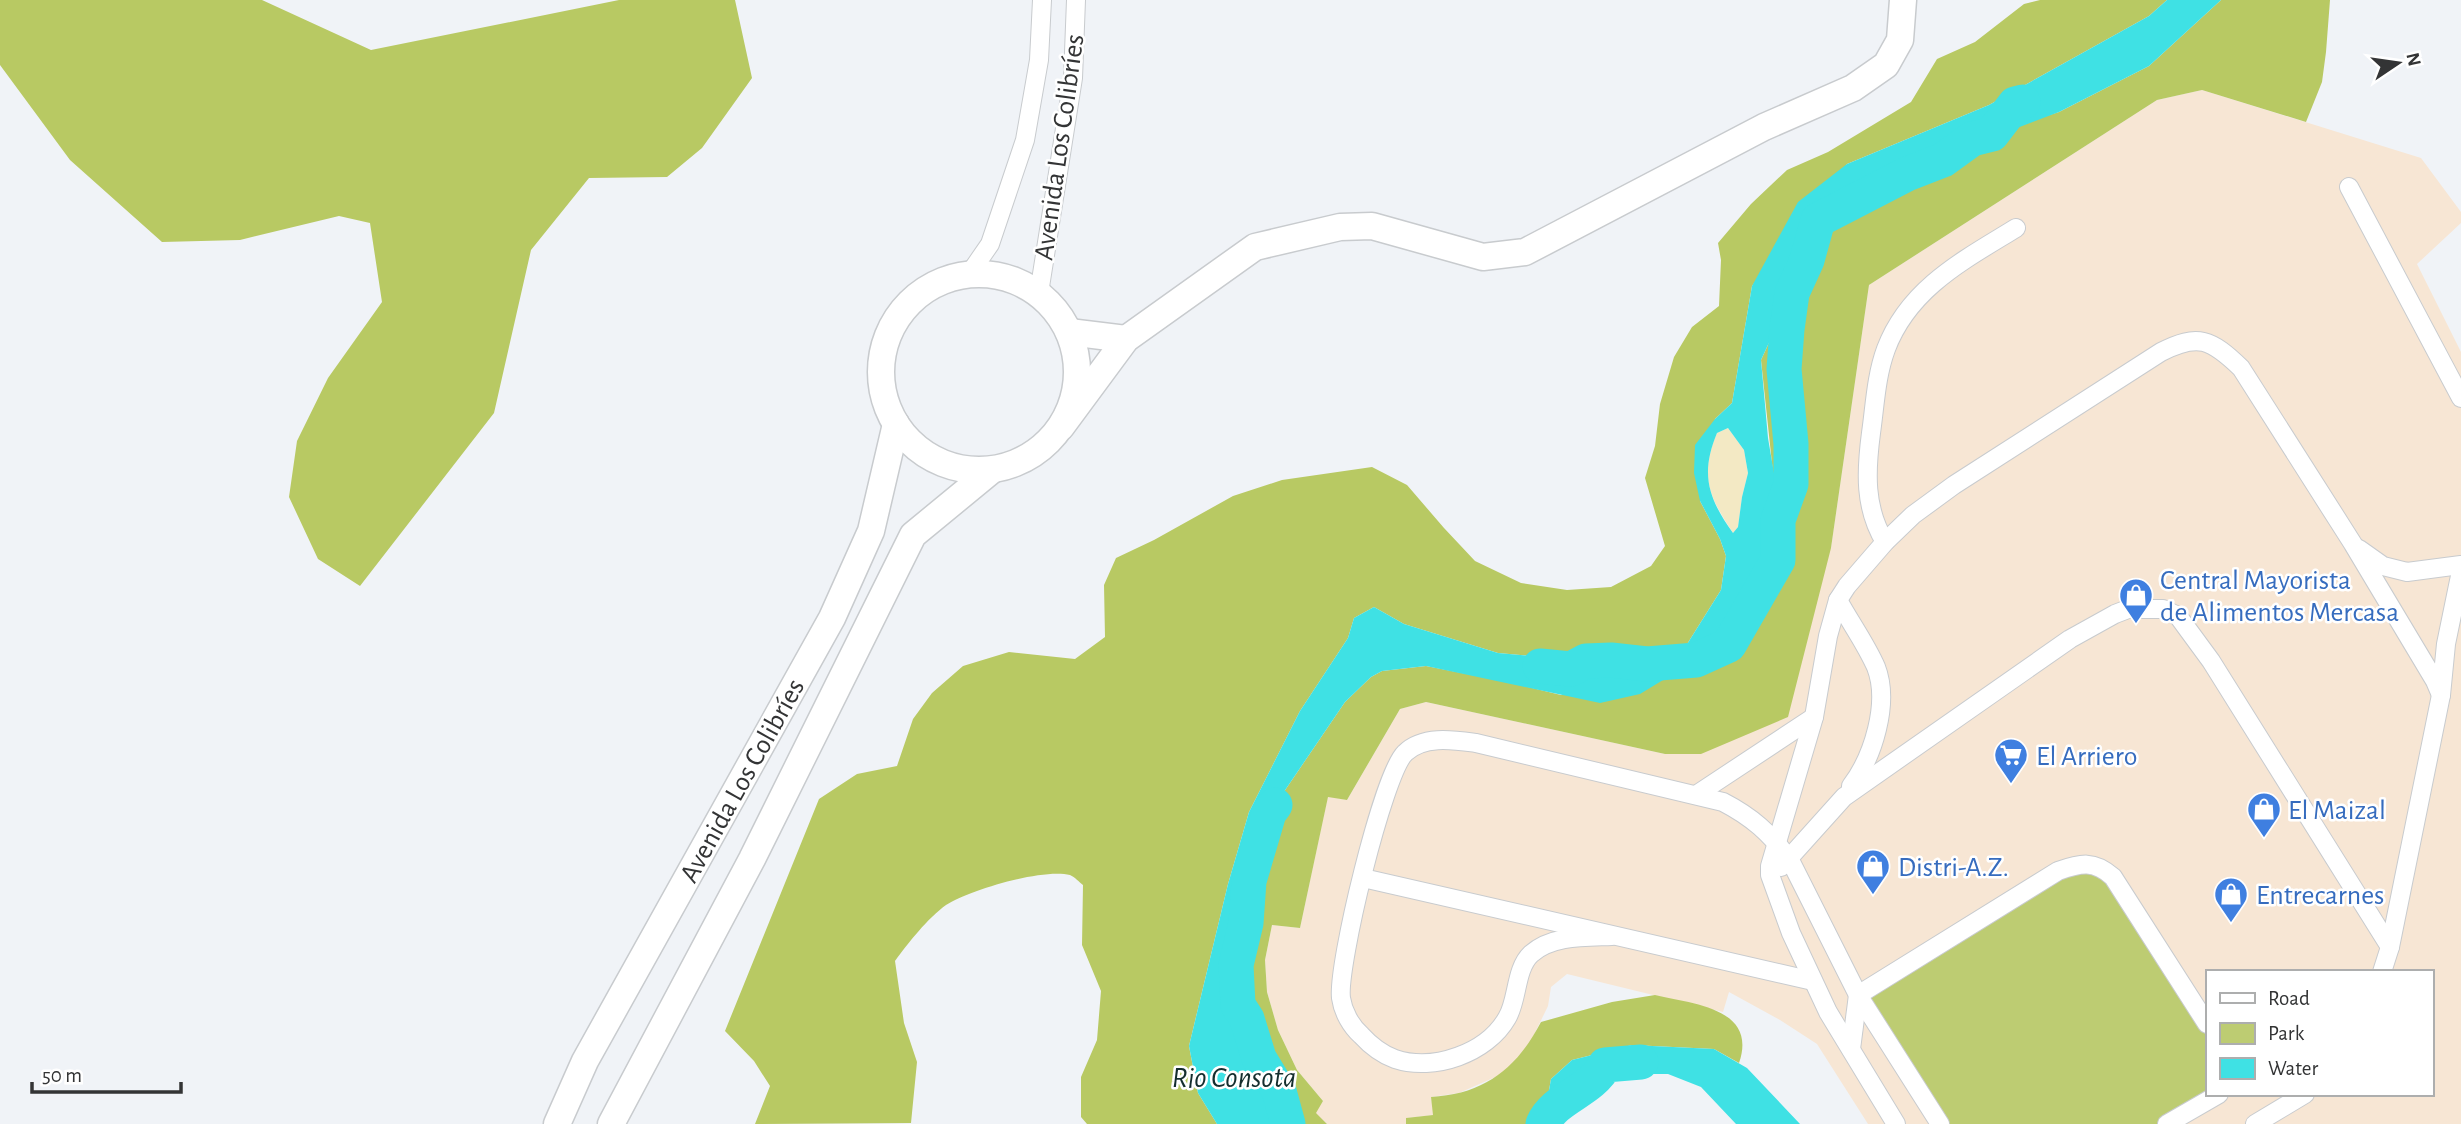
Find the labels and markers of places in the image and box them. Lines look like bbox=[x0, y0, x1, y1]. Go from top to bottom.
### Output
place label: Central Mayorista de Alimentos Mercasa bbox=[2160, 567, 2399, 627]
shop icon: Central Mayorista de Alimentos Mercasa bbox=[2117, 576, 2155, 625]
supermarket icon: El Arriero bbox=[1992, 736, 2030, 785]
place label: El Arriero bbox=[2036, 743, 2137, 771]
shop icon: El Maizal bbox=[2245, 790, 2283, 839]
place label: El Maizal bbox=[2288, 797, 2386, 825]
shop icon: Distri-A.Z. bbox=[1854, 847, 1892, 896]
place label: Distri-A.Z. bbox=[1898, 854, 2009, 882]
shop icon: Entrecarnes bbox=[2212, 875, 2250, 924]
place label: Entrecarnes bbox=[2256, 882, 2384, 910]

